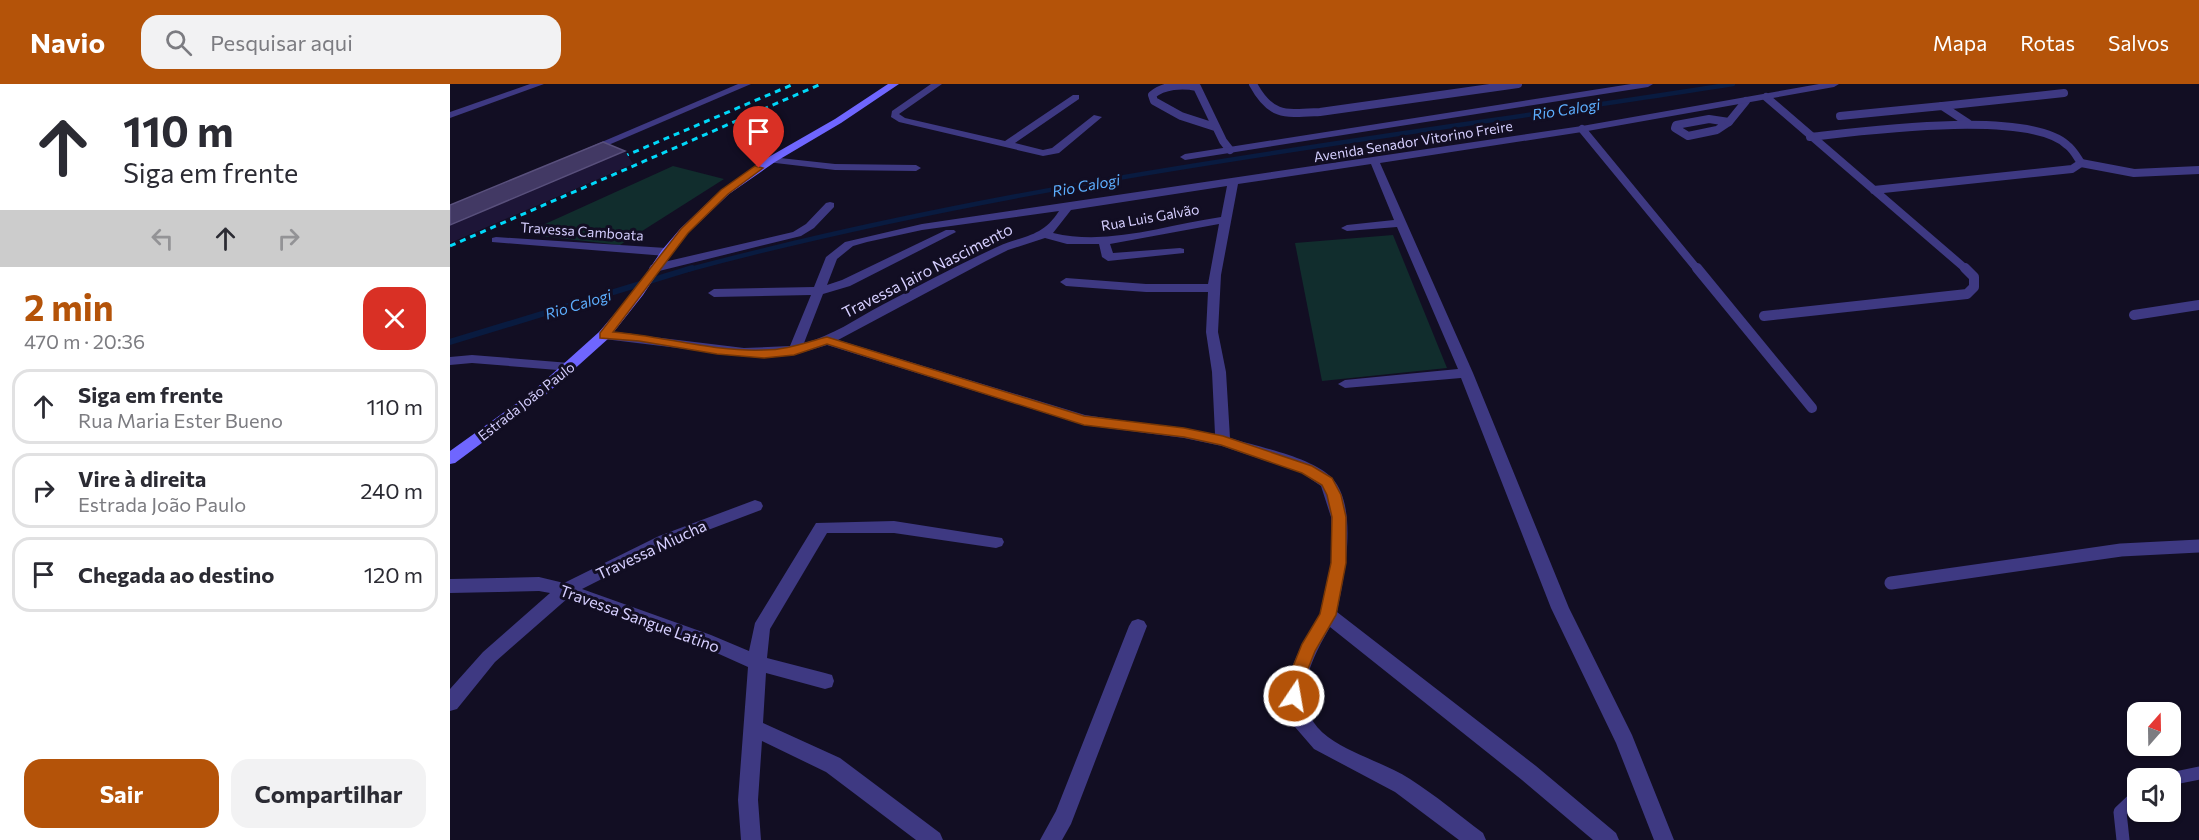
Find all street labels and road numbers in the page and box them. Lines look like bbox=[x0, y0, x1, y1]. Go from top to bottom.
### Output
street label: Avenida Senador Vitorino Freire bbox=[1312, 117, 1514, 165]
street label: Rua Luis Galvão bbox=[1100, 200, 1200, 234]
street label: Travessa Camboata bbox=[520, 218, 644, 244]
street label: Travessa Jairo Nascimento bbox=[839, 219, 1015, 321]
street label: Estrada João Paulo bbox=[474, 358, 578, 444]
street label: Travessa Miucha bbox=[593, 515, 709, 583]
street label: Travessa Sangue Latino bbox=[558, 580, 722, 656]

